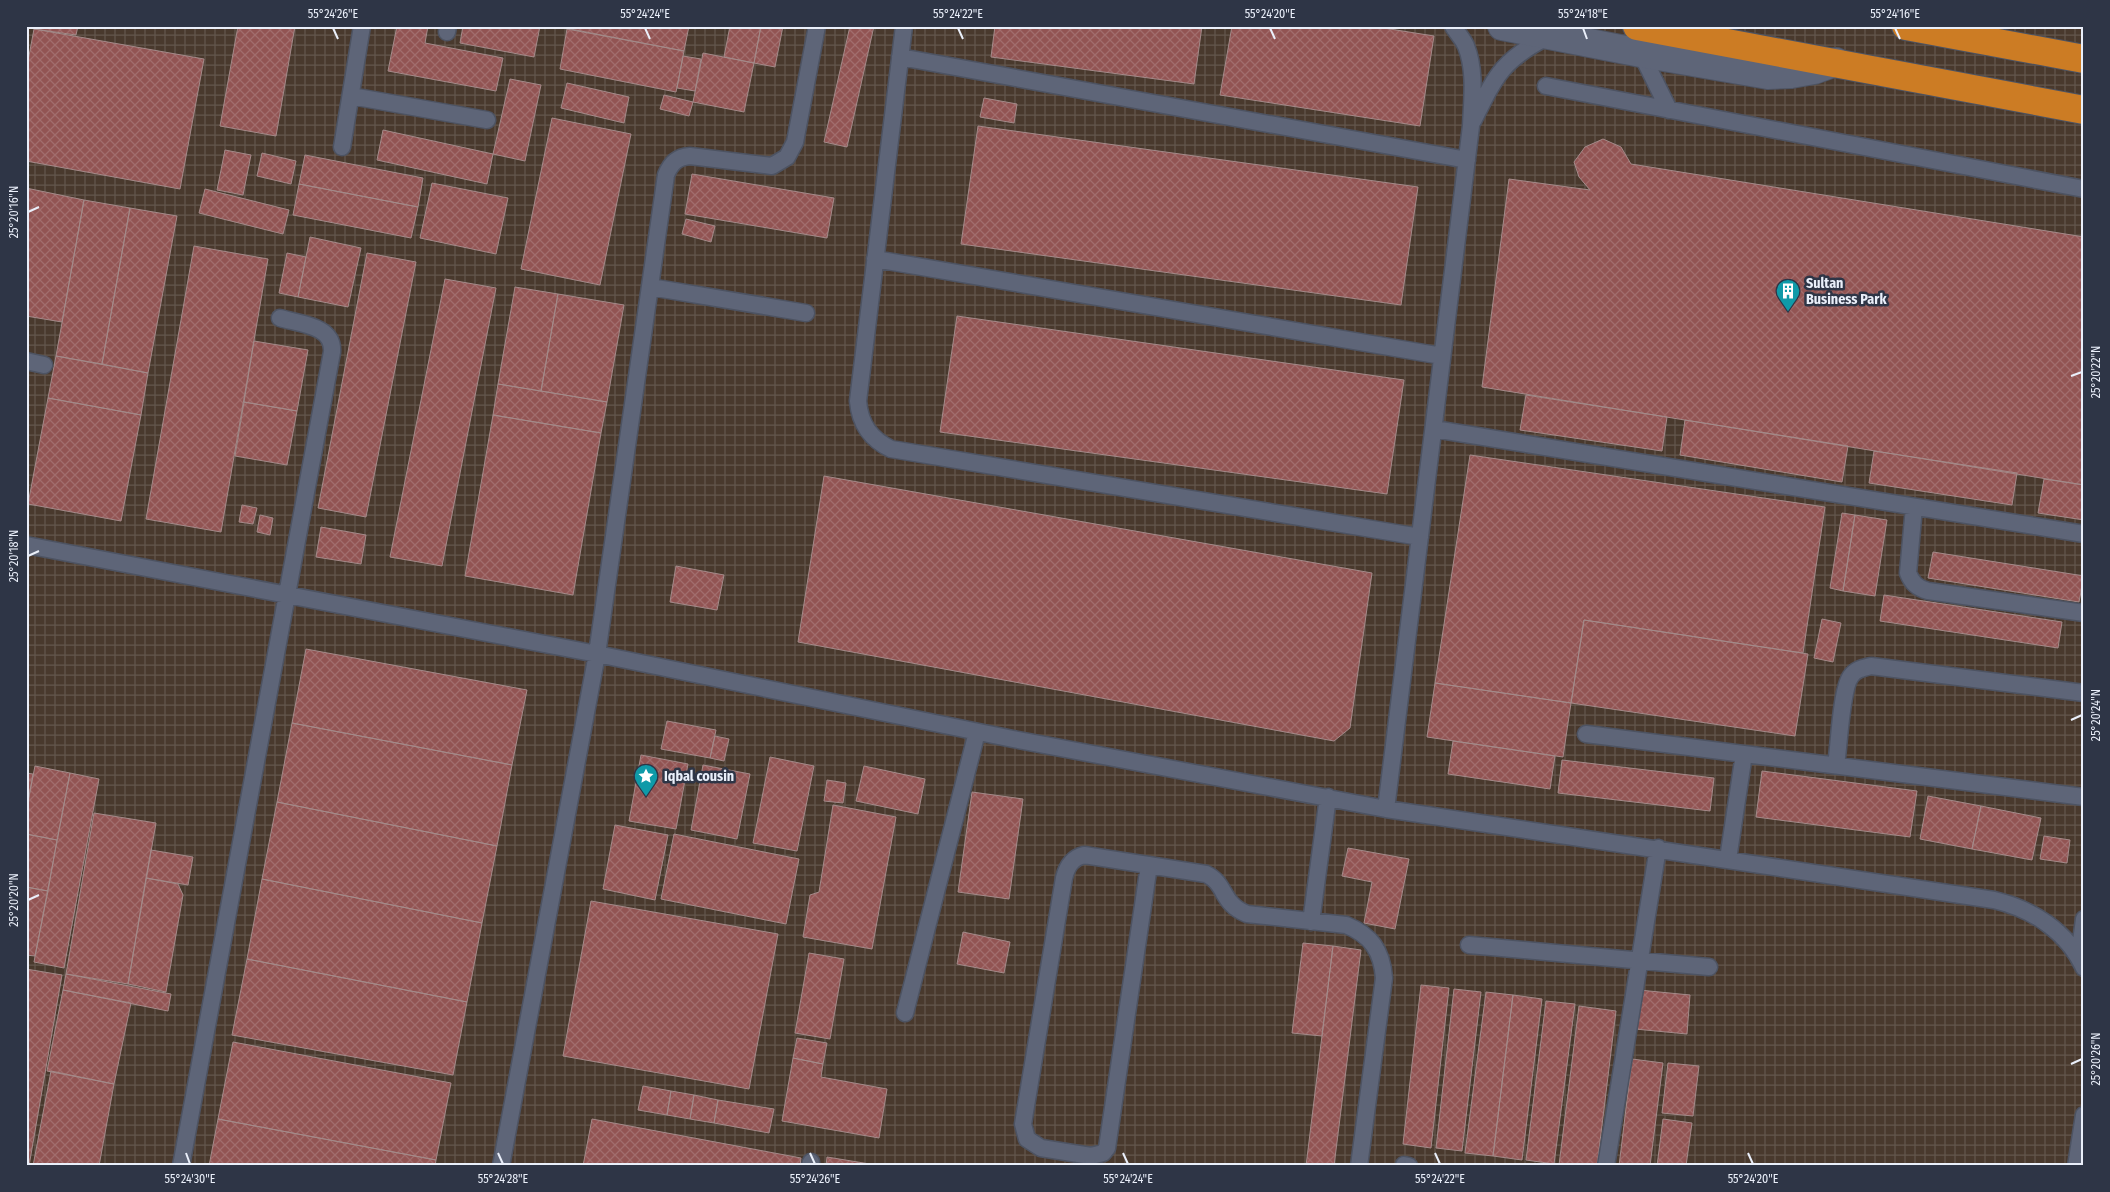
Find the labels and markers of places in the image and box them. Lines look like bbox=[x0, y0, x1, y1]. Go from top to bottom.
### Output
place label: Sultan Business Park bbox=[1806, 275, 1887, 308]
building icon: Sultan Business Park bbox=[1775, 278, 1801, 312]
place icon: Iqbal cousin bbox=[633, 763, 659, 797]
place label: Iqbal cousin bbox=[664, 768, 734, 785]

